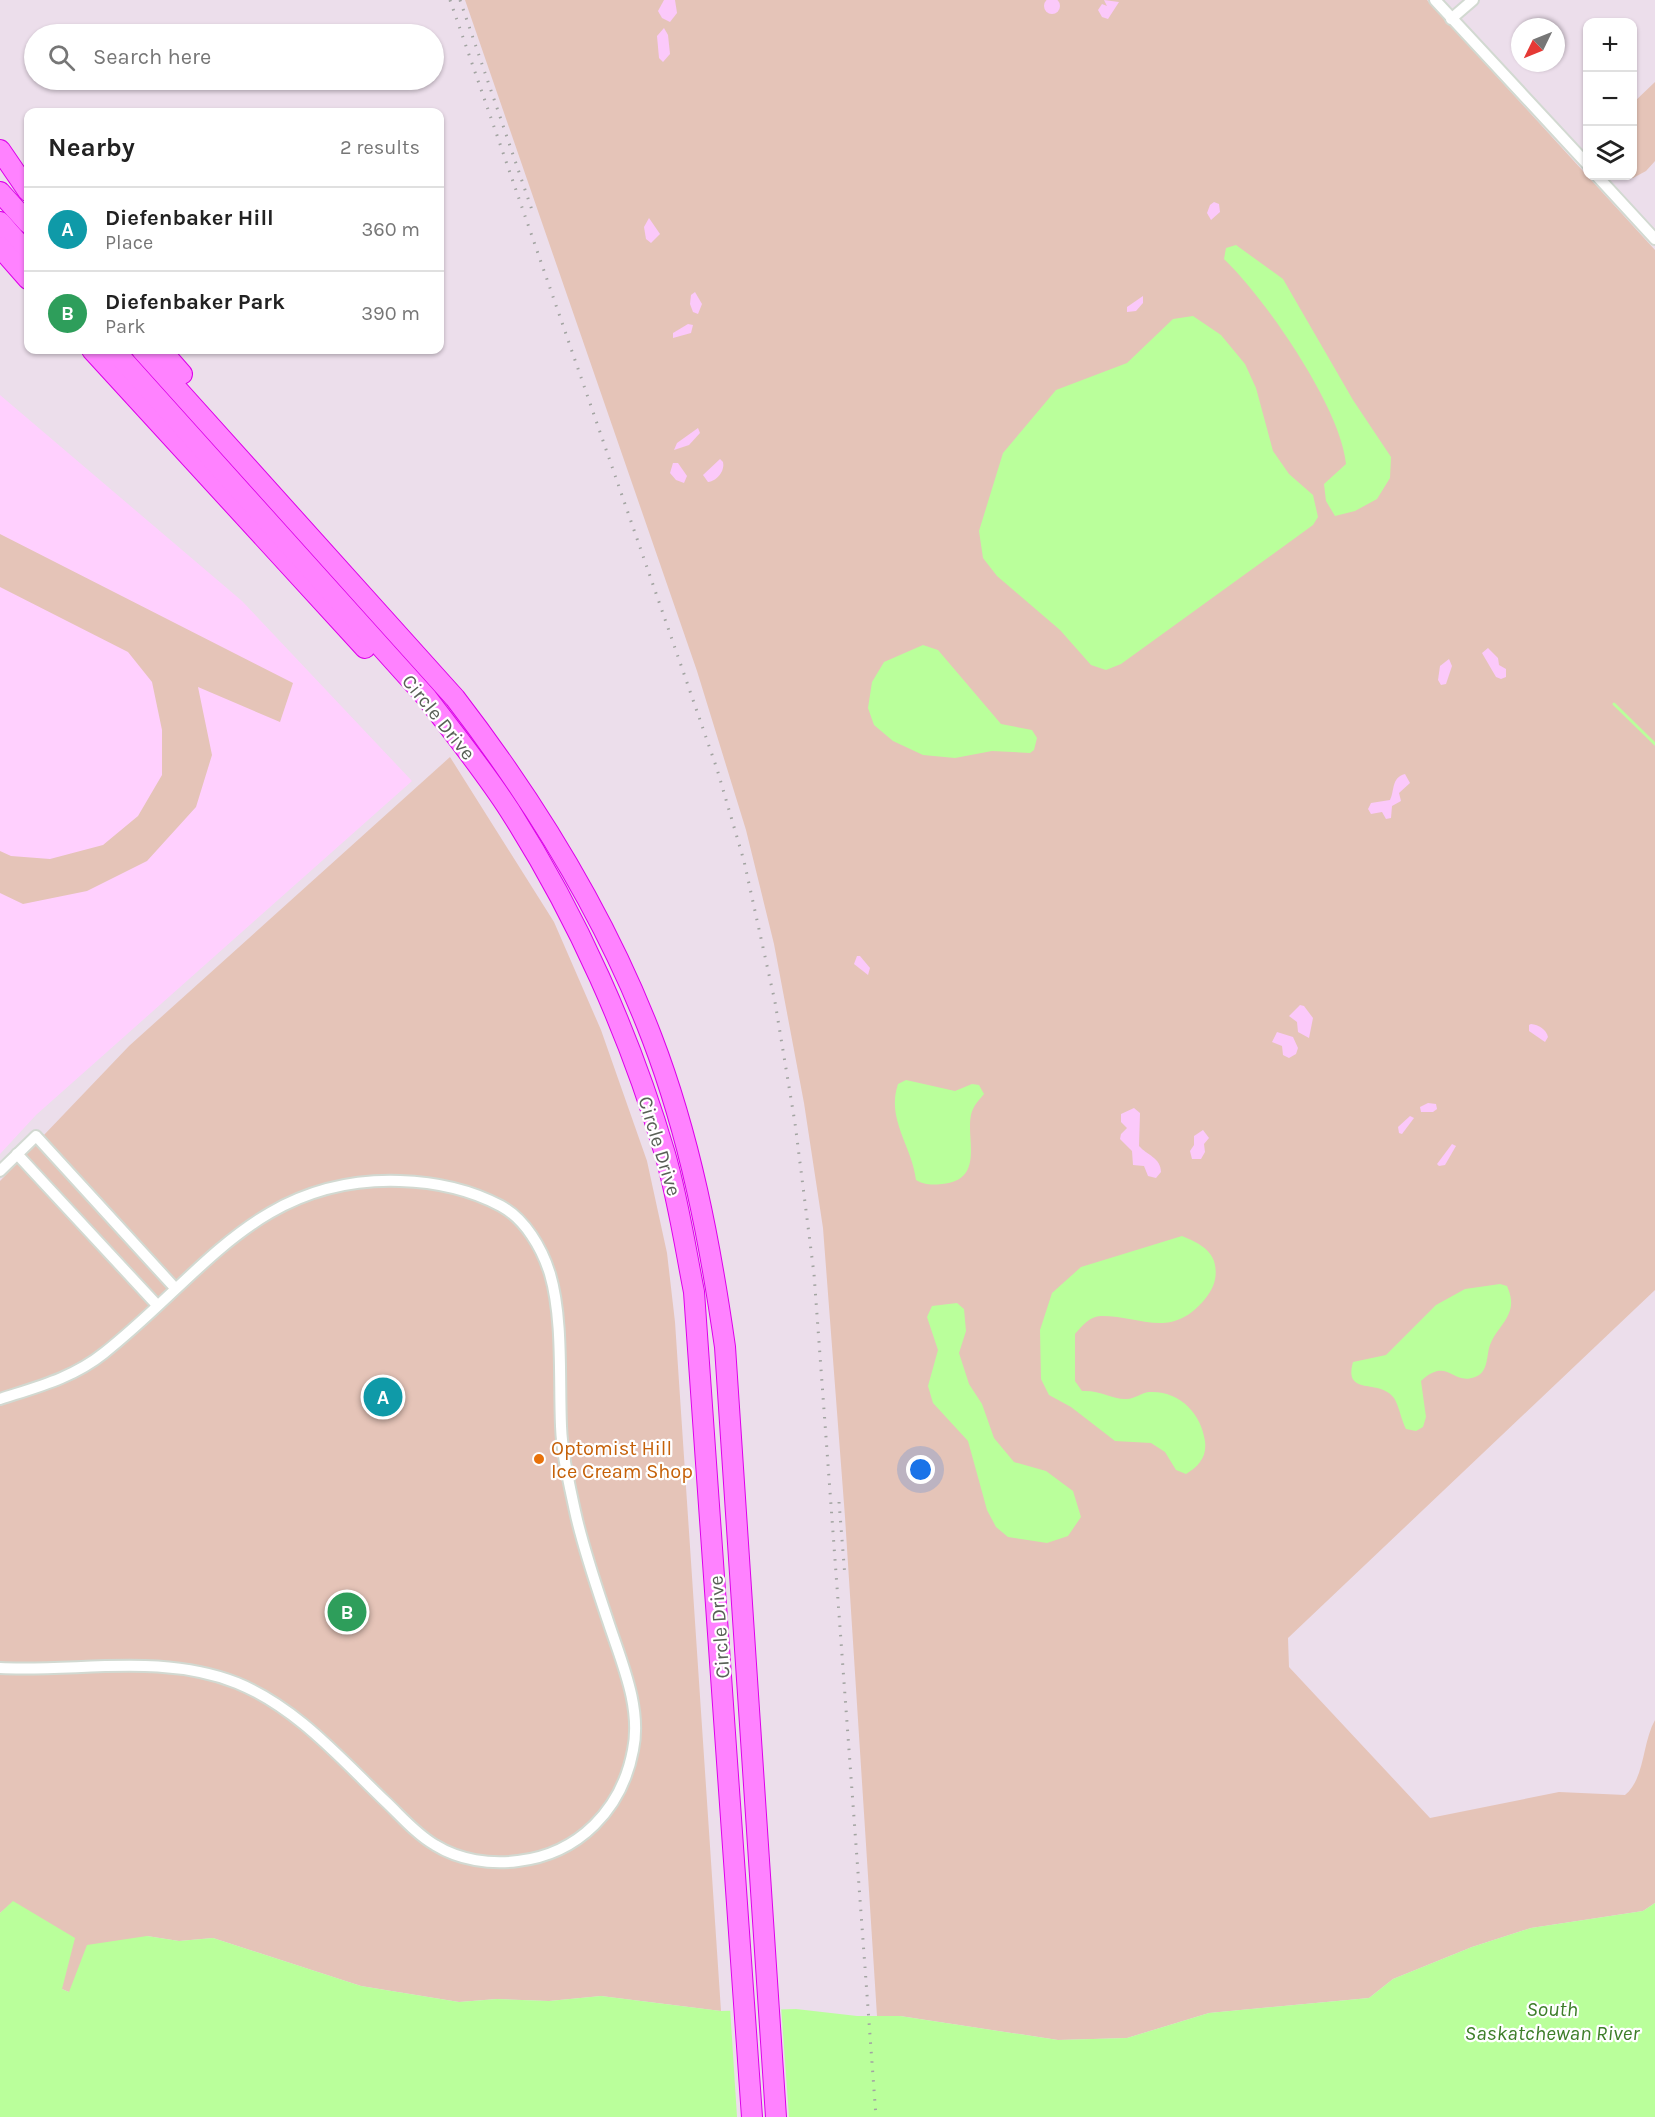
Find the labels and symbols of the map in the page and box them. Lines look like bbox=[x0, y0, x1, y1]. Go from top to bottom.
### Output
north arrow bbox=[1511, 18, 1565, 72]
street label: Circle Drive bbox=[397, 670, 480, 765]
street label: Circle Drive bbox=[633, 1093, 686, 1199]
pin: A bbox=[364, 1374, 403, 1420]
place label: Optomist Hill Ice Cream Shop bbox=[551, 1437, 693, 1483]
marker: Optomist Hill Ice Cream Shop bbox=[532, 1452, 546, 1466]
your location bbox=[906, 1455, 935, 1484]
street label: Circle Drive bbox=[704, 1575, 735, 1679]
pin: B bbox=[328, 1590, 366, 1634]
water label: South Saskatchewan River bbox=[1464, 1997, 1640, 2045]

